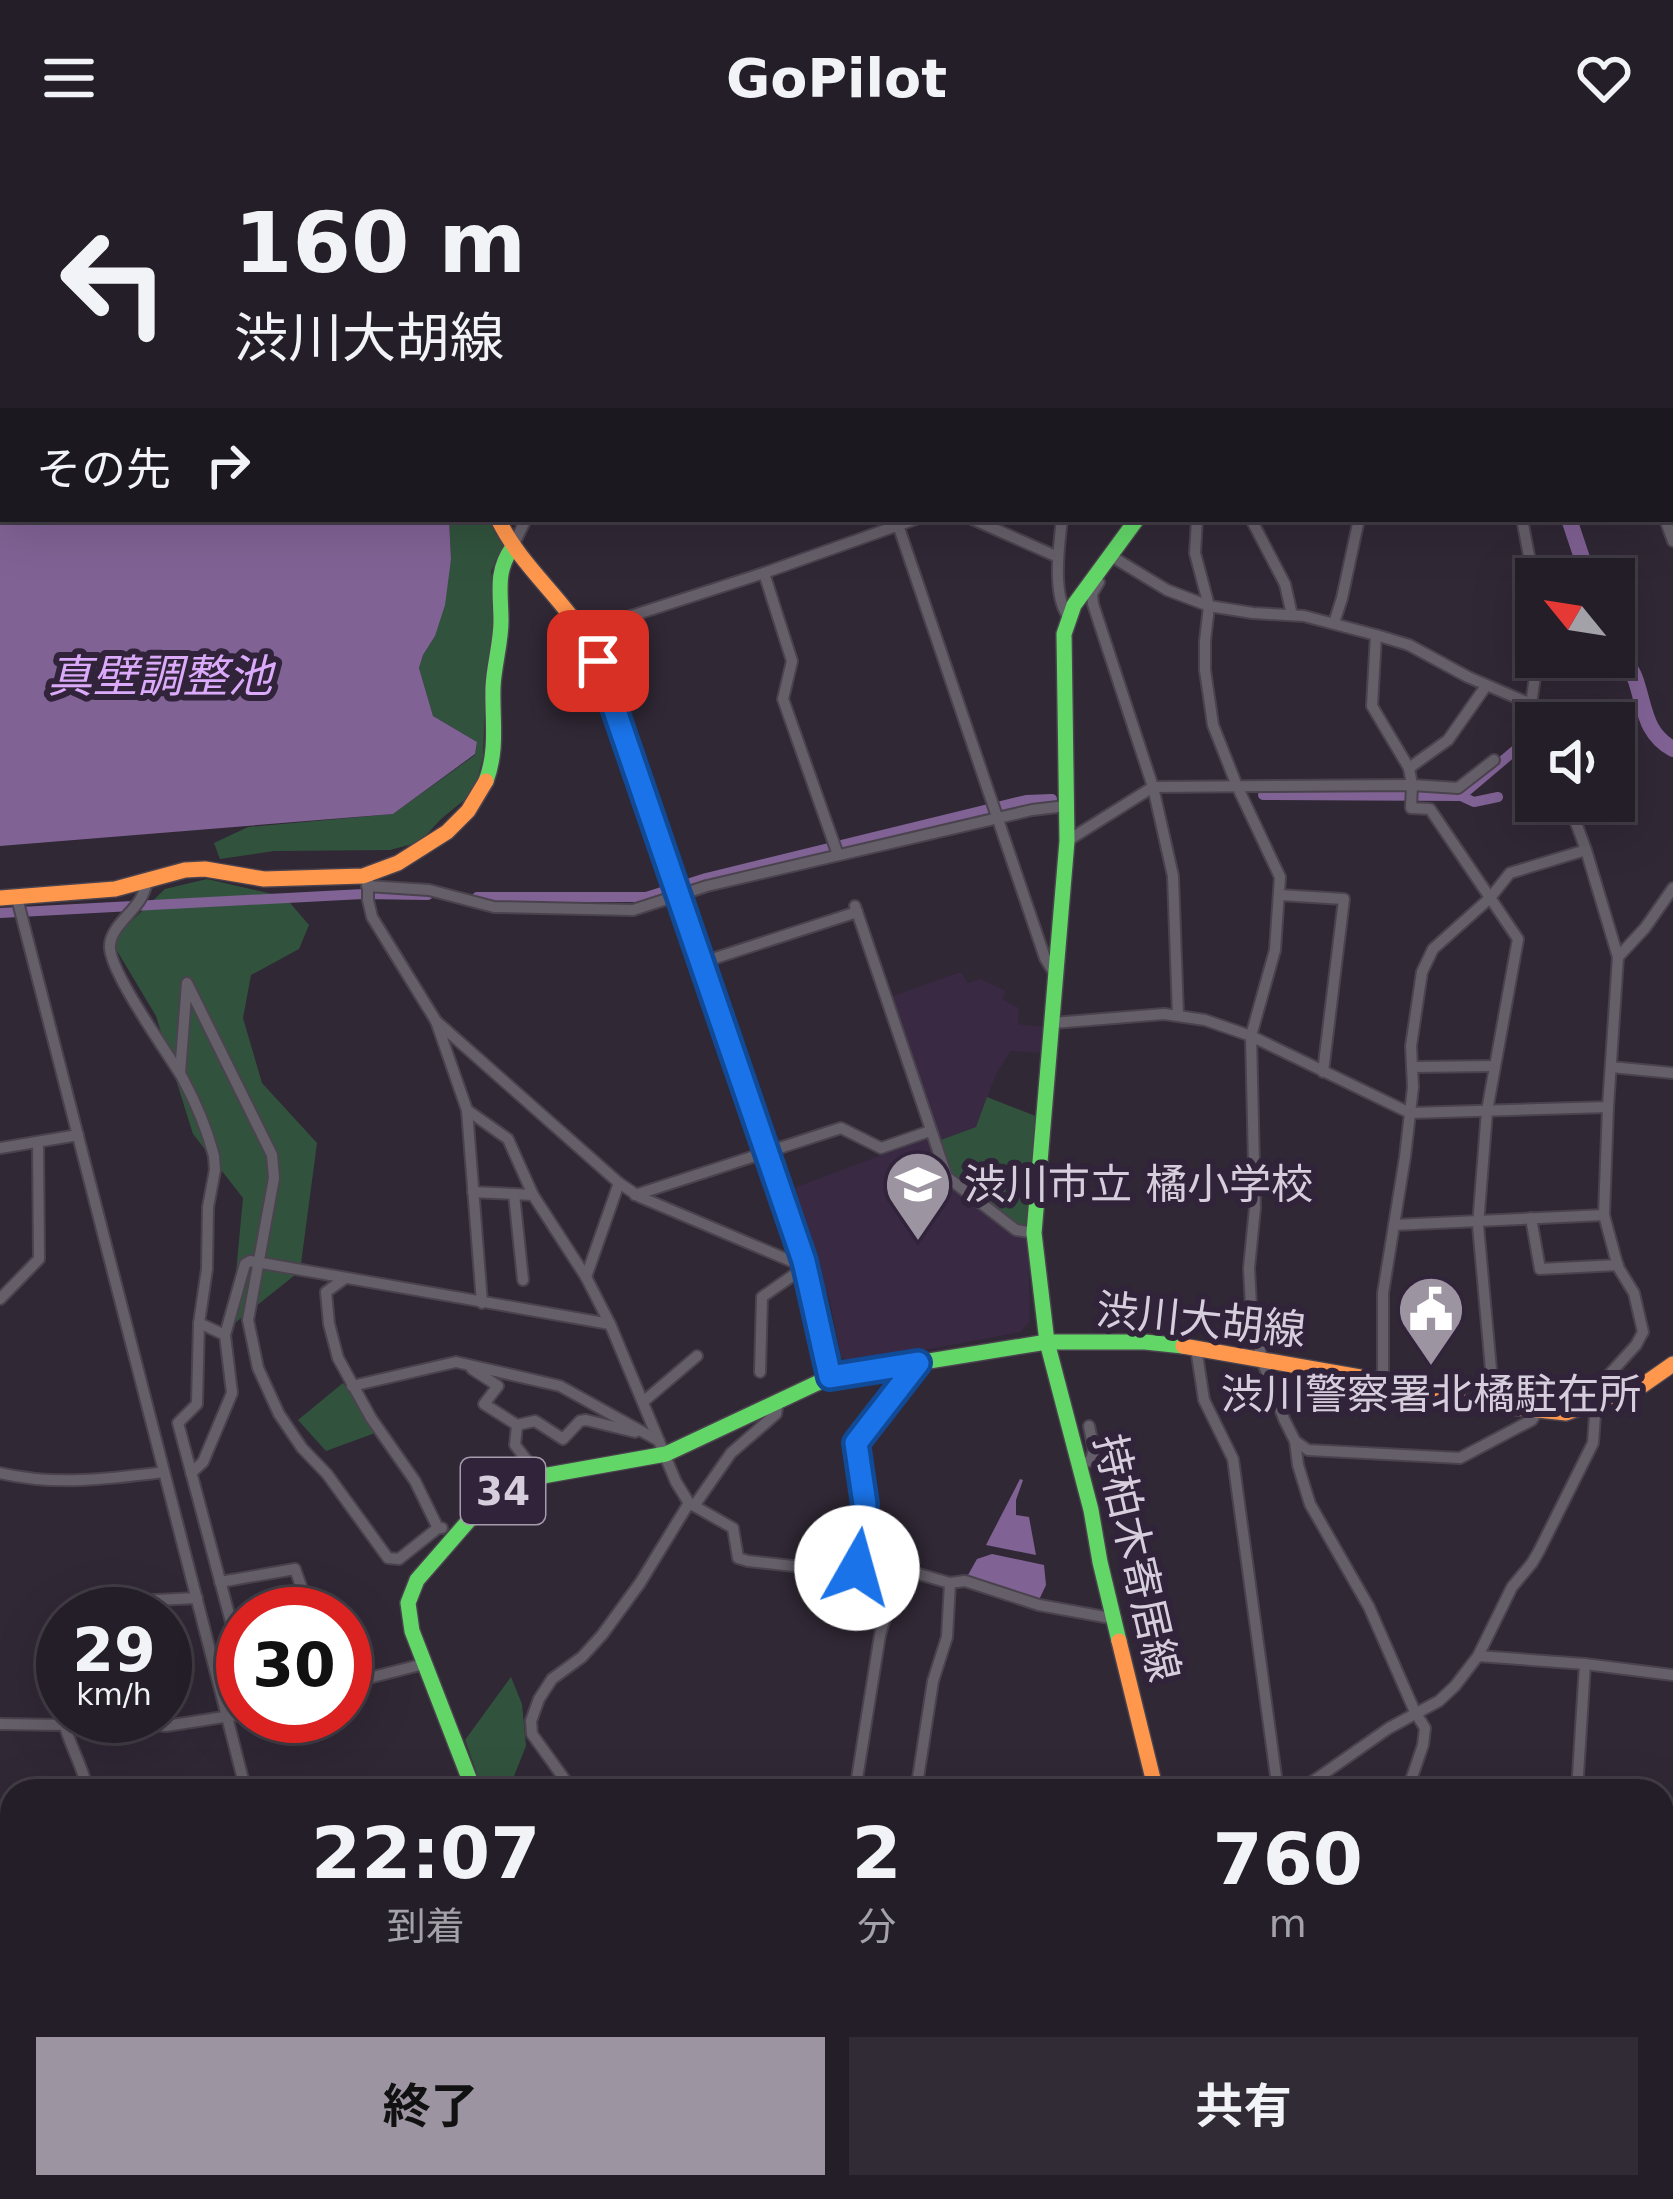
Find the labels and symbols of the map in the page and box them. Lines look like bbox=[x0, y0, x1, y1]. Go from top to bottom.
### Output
north arrow bbox=[1515, 558, 1635, 678]
pin bbox=[547, 610, 649, 712]
water label: 真壁調整池 bbox=[47, 650, 276, 703]
school or university icon: 渋川市立 橘小学校 bbox=[883, 1149, 953, 1243]
place label: 渋川市立 橘小学校 bbox=[964, 1160, 1313, 1209]
public building icon: 渋川警察署北橘駐在所 bbox=[1396, 1274, 1466, 1368]
street label: 渋川大胡線 bbox=[1094, 1285, 1308, 1355]
place label: 渋川警察署北橘駐在所 bbox=[1221, 1370, 1641, 1419]
street label: 持柏木寄居線 bbox=[1085, 1430, 1189, 1686]
road number: 34 bbox=[461, 1458, 545, 1524]
position arrow bbox=[794, 1505, 920, 1631]
speed limit sign: 30 bbox=[216, 1587, 372, 1743]

